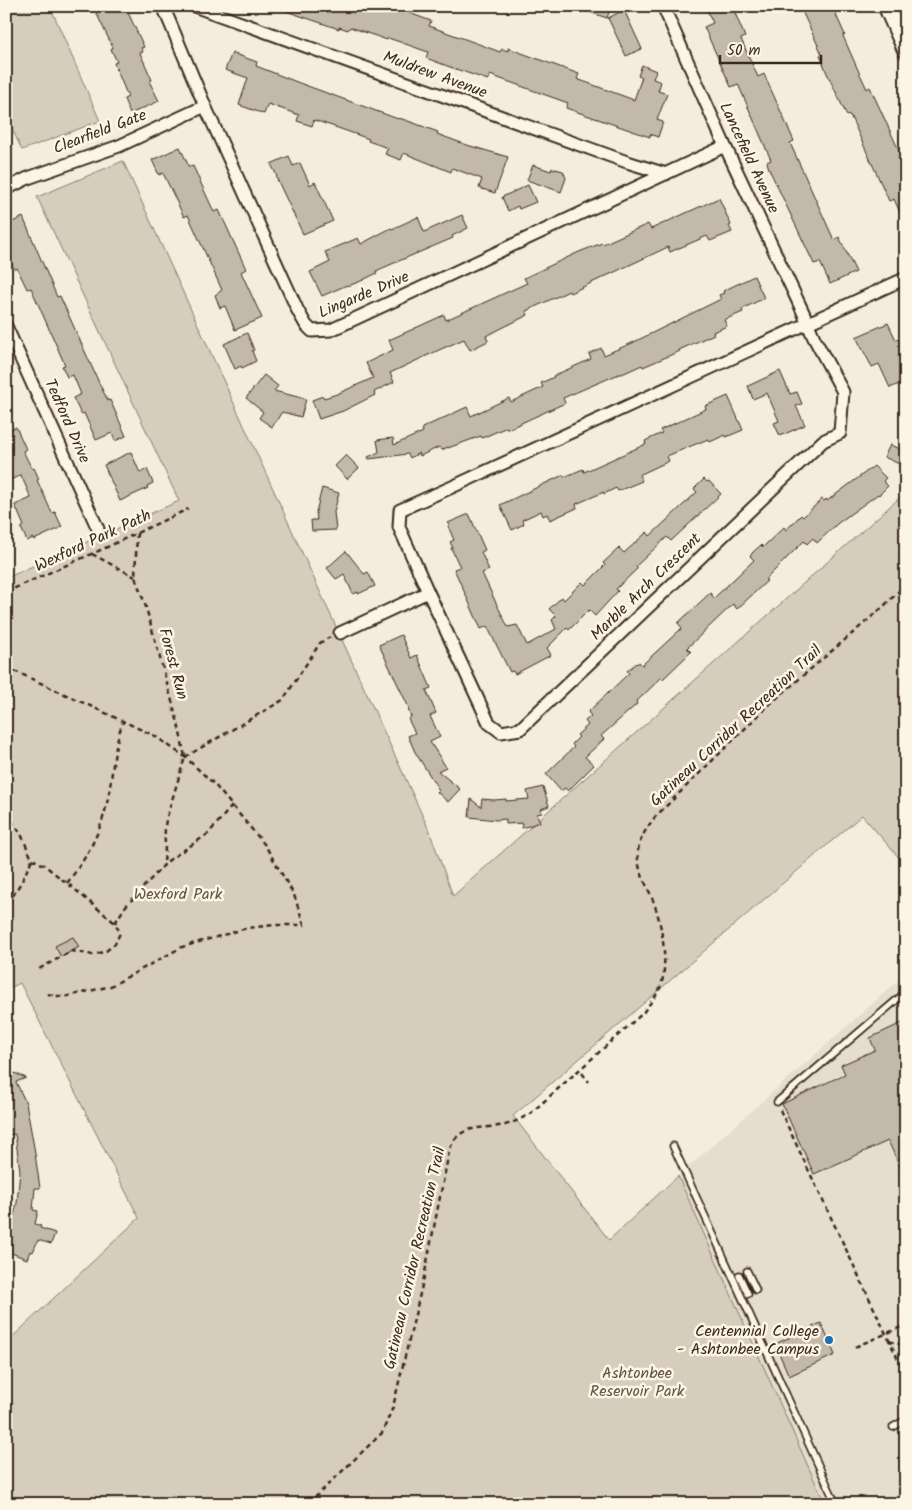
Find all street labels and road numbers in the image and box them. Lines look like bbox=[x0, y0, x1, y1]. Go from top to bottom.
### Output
street label: Muldrew Avenue bbox=[380, 45, 490, 105]
street label: Lancefield Avenue bbox=[712, 98, 786, 218]
street label: Clearfield Gate bbox=[50, 103, 150, 161]
street label: Lingarde Drive bbox=[315, 265, 413, 325]
street label: Tedford Drive bbox=[37, 375, 97, 467]
street label: Wexford Park Path bbox=[31, 503, 155, 579]
street label: Marble Arch Crescent bbox=[585, 527, 708, 647]
street label: Forest Run bbox=[151, 625, 195, 703]
street label: Gatineau Corridor Recreation Trail bbox=[644, 639, 828, 813]
street label: Gatineau Corridor Recreation Trail bbox=[377, 1144, 453, 1372]

